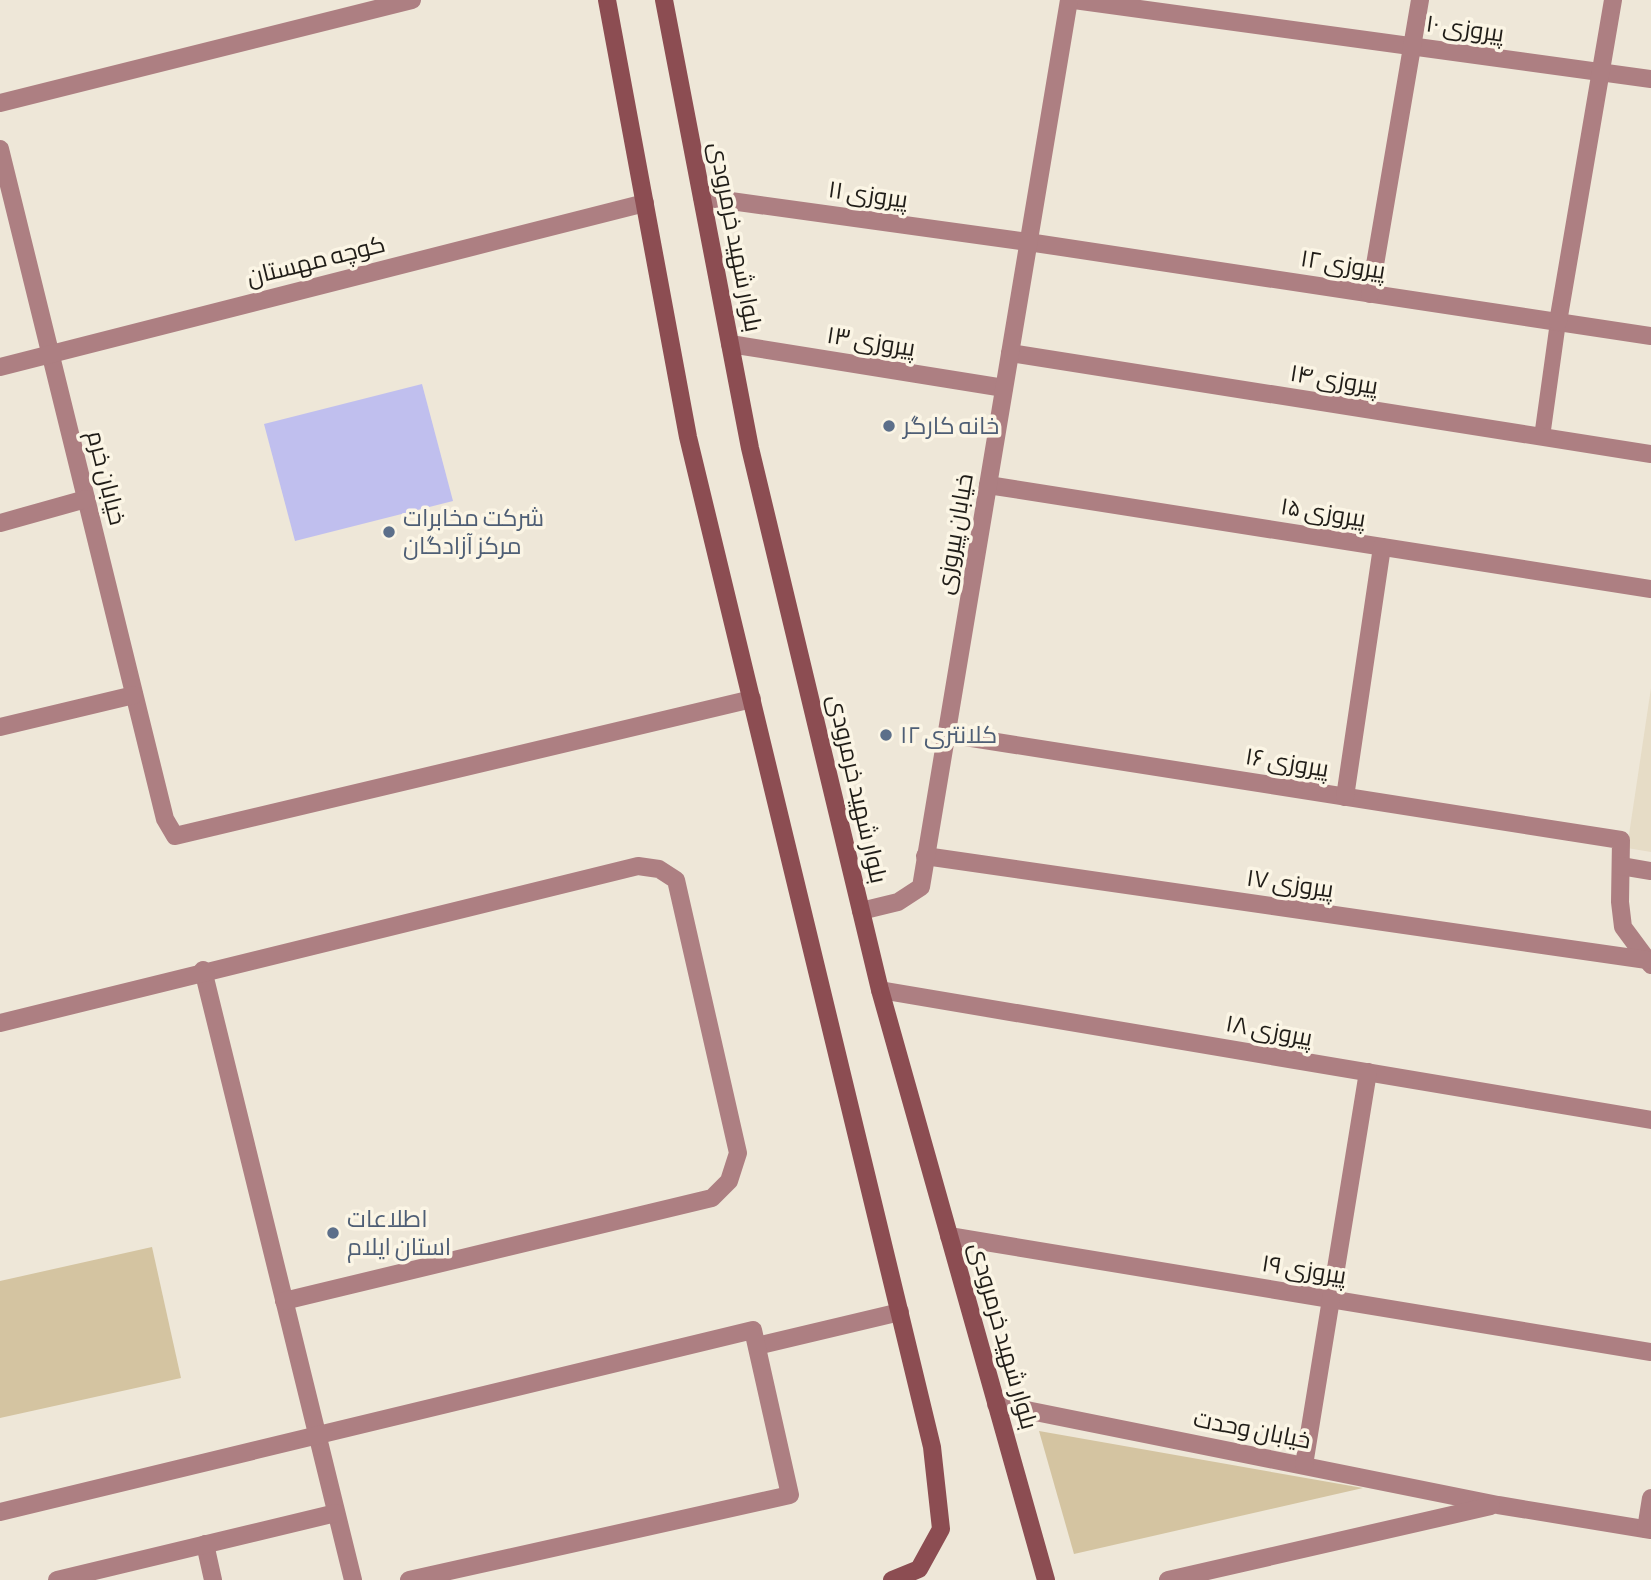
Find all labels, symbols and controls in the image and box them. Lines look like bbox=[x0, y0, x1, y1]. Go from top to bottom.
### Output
street label: پیروزی ۱۰ bbox=[1424, 9, 1507, 50]
street label: بلوار شهید خرمرودی bbox=[702, 140, 768, 334]
street label: پیروزی ۱۱ bbox=[826, 175, 910, 216]
street label: کوچه مهستان bbox=[244, 230, 389, 293]
street label: پیروزی ۱۲ bbox=[1298, 244, 1388, 287]
street label: پیروزی ۱۳ bbox=[825, 321, 918, 364]
street label: پیروزی ۱۴ bbox=[1288, 359, 1381, 402]
place label: خانه کارگر bbox=[901, 412, 999, 441]
marker: خانه کارگر bbox=[881, 418, 897, 434]
street label: خیابان خرم bbox=[79, 428, 132, 528]
street label: خیابان پیروزی bbox=[930, 471, 981, 597]
street label: پیروزی ۱۵ bbox=[1278, 492, 1368, 535]
place label: شرکت مخابرات مرکز آزادگان bbox=[403, 504, 544, 561]
marker: شرکت مخابرات مرکز آزادگان bbox=[381, 524, 397, 540]
street label: بلوار شهید خرمرودی bbox=[821, 692, 893, 886]
place label: کلانتری ۱۲ bbox=[900, 721, 997, 750]
marker: کلانتری ۱۲ bbox=[878, 727, 894, 743]
street label: پیروزی ۱۶ bbox=[1243, 742, 1331, 785]
street label: پیروزی ۱۷ bbox=[1244, 864, 1336, 906]
street label: پیروزی ۱۸ bbox=[1223, 1009, 1315, 1054]
place label: اطلاعات استان ایلام bbox=[347, 1205, 451, 1263]
marker: اطلاعات استان ایلام bbox=[325, 1225, 341, 1241]
street label: بلوار شهید خرمرودی bbox=[962, 1239, 1044, 1433]
street label: پیروزی ۱۹ bbox=[1259, 1249, 1349, 1292]
street label: خیابان وحدت bbox=[1191, 1404, 1313, 1456]

